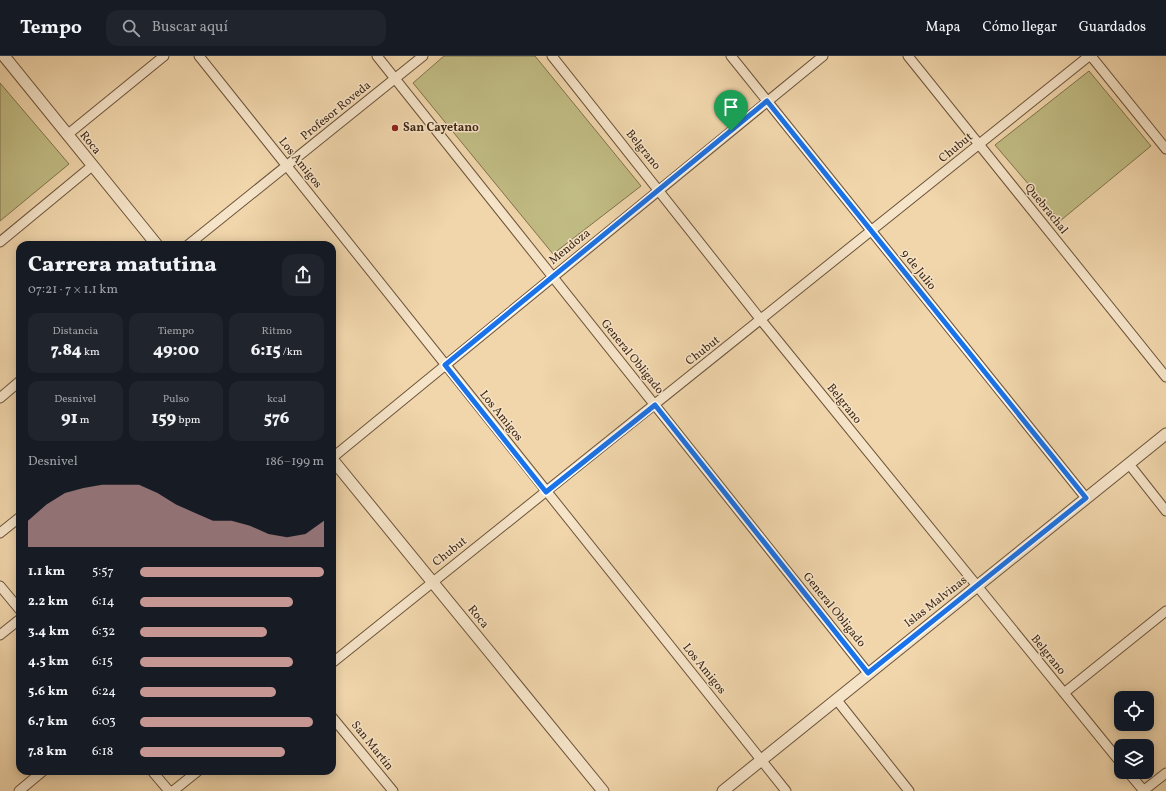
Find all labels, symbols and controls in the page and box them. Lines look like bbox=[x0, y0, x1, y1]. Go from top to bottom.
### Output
search box bbox=[106, 10, 386, 46]
text: Tempo bbox=[20, 15, 82, 41]
icon: search bbox=[120, 17, 142, 39]
text: Buscar aquí bbox=[152, 17, 228, 38]
text: Mapa bbox=[926, 18, 961, 37]
text: Cómo llegar bbox=[983, 18, 1057, 37]
text: Guardados bbox=[1079, 18, 1146, 37]
street label: Profesor Roveda bbox=[298, 78, 374, 144]
pin bbox=[714, 90, 748, 131]
icon: arrive bbox=[720, 96, 742, 118]
place label: San Cayetano bbox=[403, 120, 479, 136]
marker: San Cayetano bbox=[390, 123, 400, 133]
street label: Belgrano bbox=[622, 127, 664, 173]
street label: Roca bbox=[76, 128, 104, 158]
street label: Chubut bbox=[936, 129, 976, 167]
street label: Los Amigos bbox=[275, 134, 325, 192]
street label: Quebrachal bbox=[1021, 180, 1072, 238]
street label: Mendoza bbox=[546, 225, 594, 269]
street label: 9 de Julio bbox=[897, 246, 939, 294]
text: Carrera matutina bbox=[28, 250, 217, 281]
button: share bbox=[282, 254, 324, 296]
text: 07:21 · 7 × 1.1 km bbox=[28, 281, 118, 299]
street label: General Obligado bbox=[597, 316, 667, 398]
text: Distancia bbox=[52, 324, 98, 339]
text: Tiempo bbox=[158, 324, 194, 339]
text: Ritmo bbox=[262, 324, 292, 339]
street label: Chubut bbox=[683, 333, 723, 369]
text: 7.84 bbox=[51, 339, 82, 362]
text: 49:00 bbox=[153, 339, 199, 362]
text: 6:15 bbox=[251, 339, 281, 362]
text: km bbox=[82, 345, 100, 360]
text: /km bbox=[281, 345, 303, 360]
street label: Belgrano bbox=[823, 381, 865, 427]
street label: Los Amigos bbox=[476, 387, 526, 445]
text: Desnivel bbox=[54, 392, 96, 407]
text: Pulso bbox=[163, 392, 189, 407]
text: kcal bbox=[267, 392, 286, 407]
text: 91 bbox=[61, 407, 78, 430]
text: 159 bbox=[152, 407, 176, 430]
text: 576 bbox=[264, 407, 289, 430]
text: m bbox=[78, 413, 90, 428]
text: bpm bbox=[176, 413, 200, 428]
text: Desnivel bbox=[28, 453, 78, 471]
text: 186–199 m bbox=[265, 453, 324, 471]
street label: Chubut bbox=[430, 534, 470, 570]
text: 1.1 km bbox=[28, 563, 65, 581]
text: 5:57 bbox=[92, 563, 114, 581]
street label: General Obligado bbox=[799, 569, 869, 651]
street label: Islas Malvinas bbox=[901, 572, 971, 632]
text: 2.2 km bbox=[28, 593, 68, 611]
text: 6:14 bbox=[92, 593, 114, 611]
street label: Roca bbox=[464, 602, 492, 632]
text: 3.4 km bbox=[28, 623, 69, 641]
text: 6:32 bbox=[92, 623, 115, 641]
street label: Belgrano bbox=[1027, 632, 1069, 678]
street label: Los Amigos bbox=[679, 640, 729, 698]
text: 4.5 km bbox=[28, 653, 69, 671]
text: 6:15 bbox=[92, 653, 113, 671]
text: 5.6 km bbox=[28, 683, 68, 701]
text: 6:24 bbox=[92, 683, 116, 701]
map controls bbox=[1114, 691, 1154, 779]
button: locate bbox=[1114, 691, 1154, 731]
text: 6.7 km bbox=[28, 713, 68, 731]
text: 6:03 bbox=[92, 713, 116, 731]
street label: San Martín bbox=[347, 718, 397, 774]
button: layers bbox=[1114, 739, 1154, 779]
text: 7.8 km bbox=[28, 743, 67, 761]
text: 6:18 bbox=[92, 743, 113, 761]

